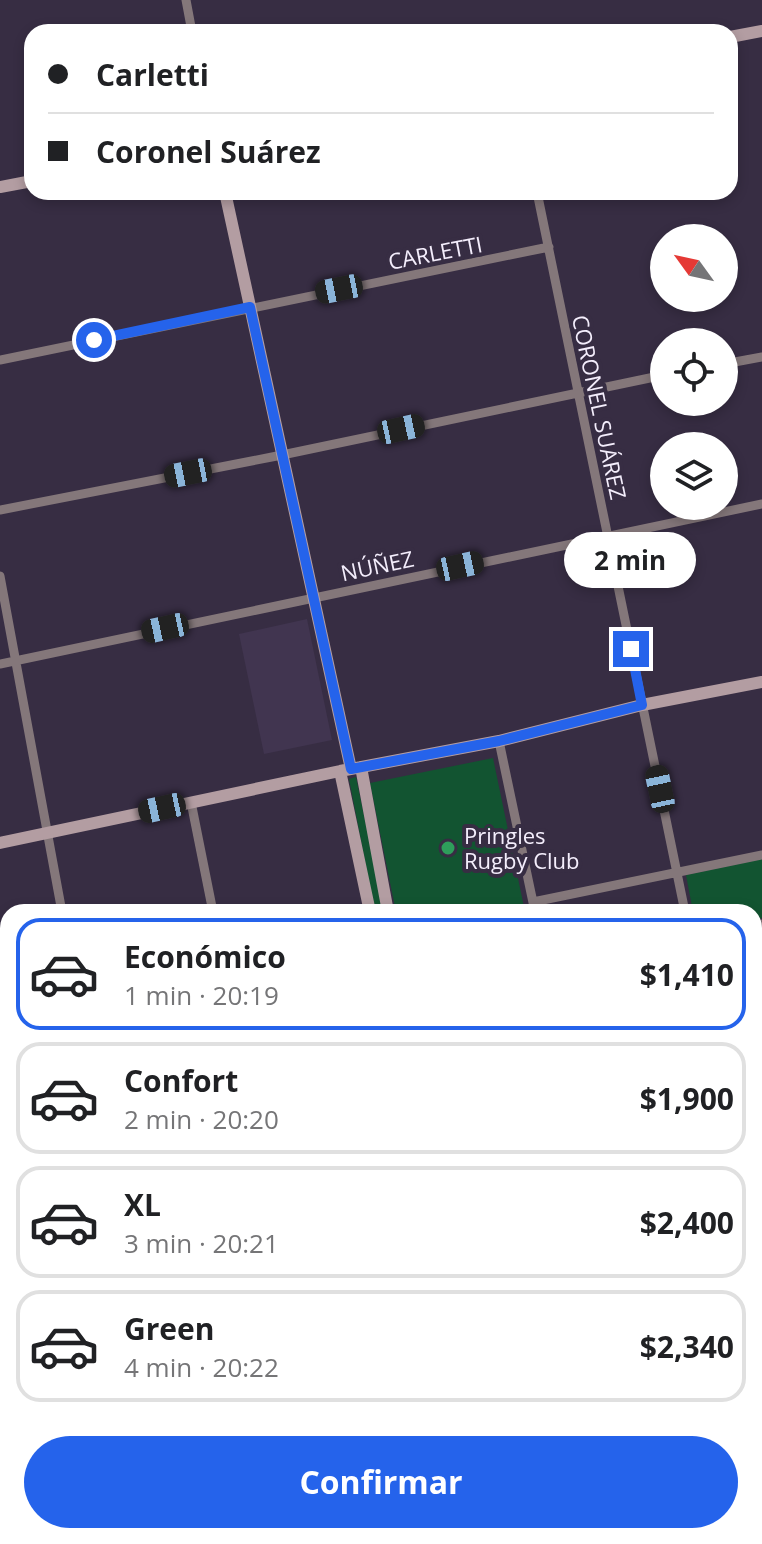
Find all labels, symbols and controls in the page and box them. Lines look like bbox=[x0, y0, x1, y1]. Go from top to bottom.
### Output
text: Carletti bbox=[96, 54, 209, 95]
text: Coronel Suárez bbox=[96, 131, 321, 172]
north arrow bbox=[650, 224, 738, 312]
map controls bbox=[650, 224, 738, 520]
street label: CARLETTI bbox=[385, 228, 485, 276]
car bbox=[313, 273, 365, 305]
street label: CORONEL SUÁREZ bbox=[566, 312, 634, 502]
route start bbox=[76, 322, 112, 358]
button: locate bbox=[650, 328, 738, 416]
car bbox=[375, 412, 427, 446]
button: layers bbox=[650, 432, 738, 520]
car bbox=[162, 457, 214, 489]
callout: 2 min bbox=[565, 533, 697, 589]
text: 2 min bbox=[594, 542, 666, 578]
street label: NÚÑEZ bbox=[338, 543, 416, 587]
car bbox=[434, 549, 486, 583]
car bbox=[139, 611, 191, 645]
route end bbox=[613, 631, 649, 667]
car bbox=[643, 763, 677, 815]
car bbox=[136, 791, 188, 825]
place label: Pringles Rugby Club bbox=[464, 820, 580, 875]
marker: Pringles Rugby Club bbox=[439, 839, 457, 857]
text: Económico bbox=[124, 936, 286, 977]
icon: car bbox=[28, 938, 100, 1010]
text: $1,410 bbox=[640, 954, 734, 995]
text: 1 min · 20:19 bbox=[124, 977, 279, 1013]
text: Confort bbox=[124, 1060, 238, 1101]
icon: car bbox=[28, 1062, 100, 1134]
text: $1,900 bbox=[640, 1078, 734, 1119]
text: 2 min · 20:20 bbox=[124, 1101, 279, 1137]
text: XL bbox=[124, 1184, 161, 1225]
icon: car bbox=[28, 1186, 100, 1258]
text: $2,400 bbox=[640, 1202, 734, 1243]
text: 3 min · 20:21 bbox=[124, 1225, 279, 1261]
text: Green bbox=[124, 1308, 215, 1349]
icon: car bbox=[28, 1310, 100, 1382]
text: $2,340 bbox=[640, 1326, 734, 1367]
text: 4 min · 20:22 bbox=[124, 1349, 279, 1385]
button: Confirmar bbox=[24, 1436, 738, 1528]

